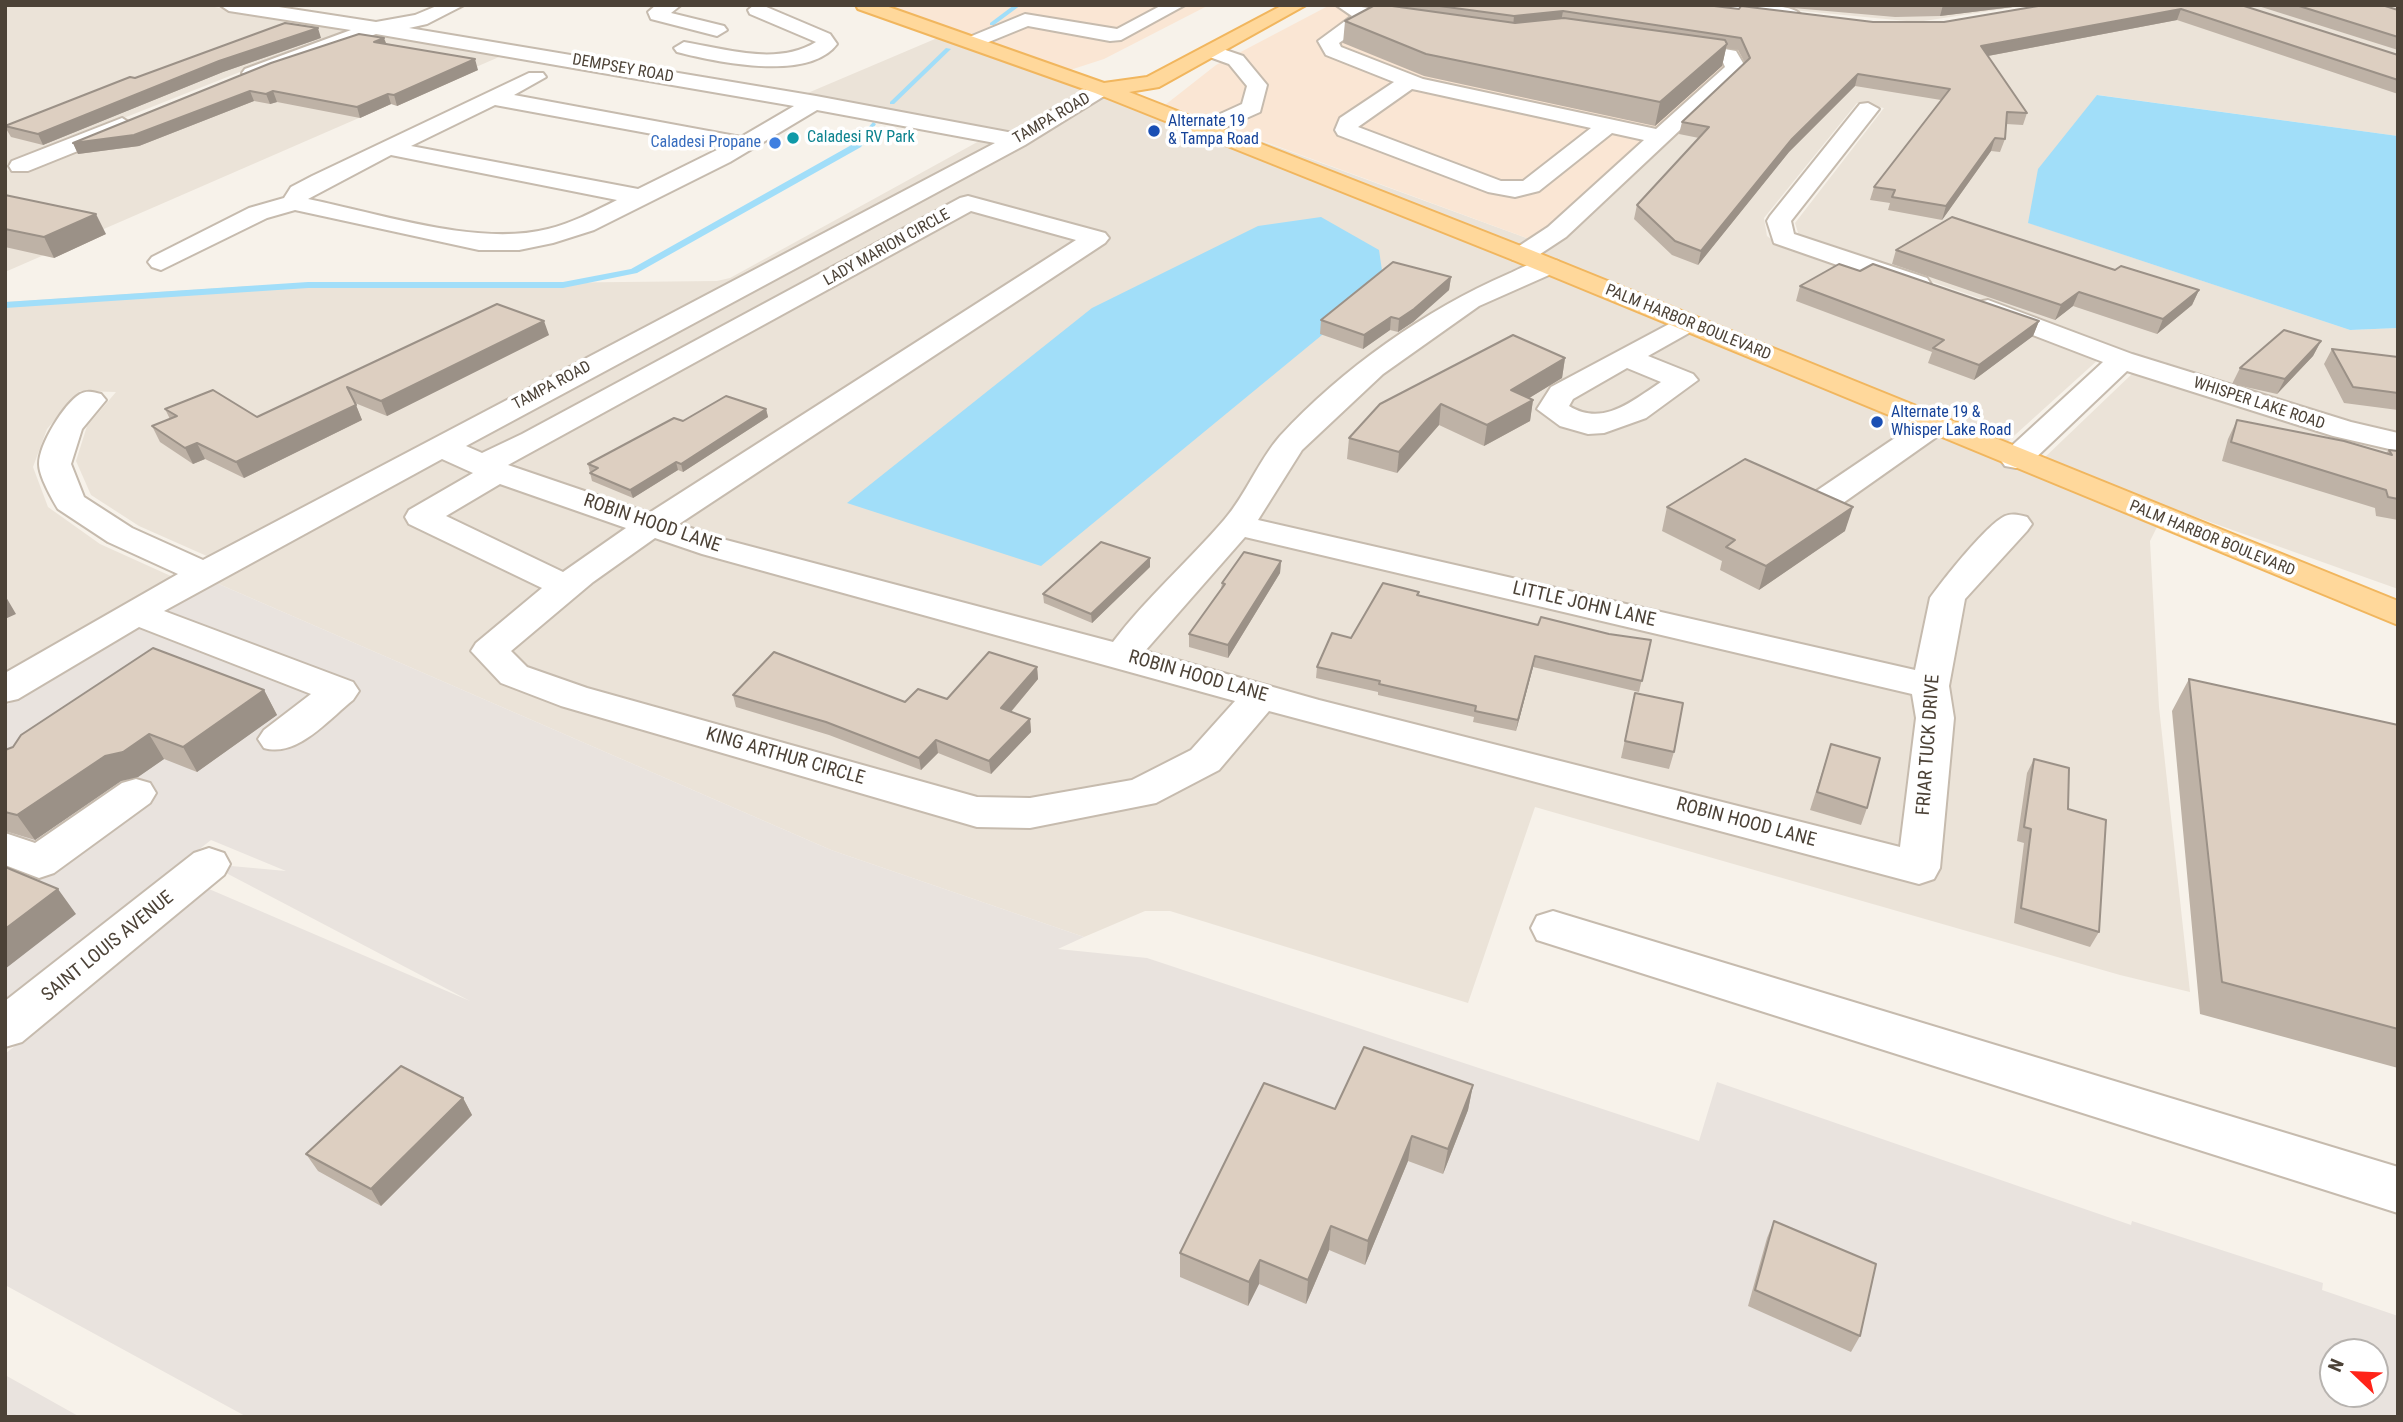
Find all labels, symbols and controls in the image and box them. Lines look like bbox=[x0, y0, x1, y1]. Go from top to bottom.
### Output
street label: DEMPSEY ROAD bbox=[571, 51, 675, 87]
street label: TAMPA ROAD bbox=[1010, 89, 1094, 149]
place label: Alternate 19 & Tampa Road bbox=[1168, 112, 1259, 150]
marker: Alternate 19 & Tampa Road bbox=[1146, 123, 1162, 139]
place label: Caladesi RV Park bbox=[807, 128, 915, 148]
marker: Caladesi RV Park bbox=[785, 130, 801, 146]
place label: Caladesi Propane bbox=[650, 133, 761, 153]
marker: Caladesi Propane bbox=[767, 135, 783, 151]
street label: LADY MARION CIRCLE bbox=[821, 205, 953, 291]
street label: PALM HARBOR BOULEVARD bbox=[1602, 281, 1774, 365]
street label: TAMPA ROAD bbox=[510, 357, 594, 415]
street label: WHISPER LAKE ROAD bbox=[2191, 374, 2327, 434]
place label: Alternate 19 & Whisper Lake Road bbox=[1891, 403, 2011, 441]
marker: Alternate 19 & Whisper Lake Road bbox=[1869, 414, 1885, 430]
street label: ROBIN HOOD LANE bbox=[580, 490, 724, 558]
street label: PALM HARBOR BOULEVARD bbox=[2126, 497, 2298, 581]
street label: LITTLE JOHN LANE bbox=[1510, 577, 1658, 633]
street label: ROBIN HOOD LANE bbox=[1126, 646, 1270, 708]
street label: FRIAR TUCK DRIVE bbox=[1913, 674, 1945, 816]
street label: KING ARTHUR CIRCLE bbox=[703, 723, 867, 791]
street label: ROBIN HOOD LANE bbox=[1674, 793, 1818, 853]
street label: SAINT LOUIS AVENUE bbox=[38, 887, 178, 1007]
north arrow bbox=[2319, 1338, 2389, 1408]
text: N bbox=[2323, 1356, 2349, 1375]

